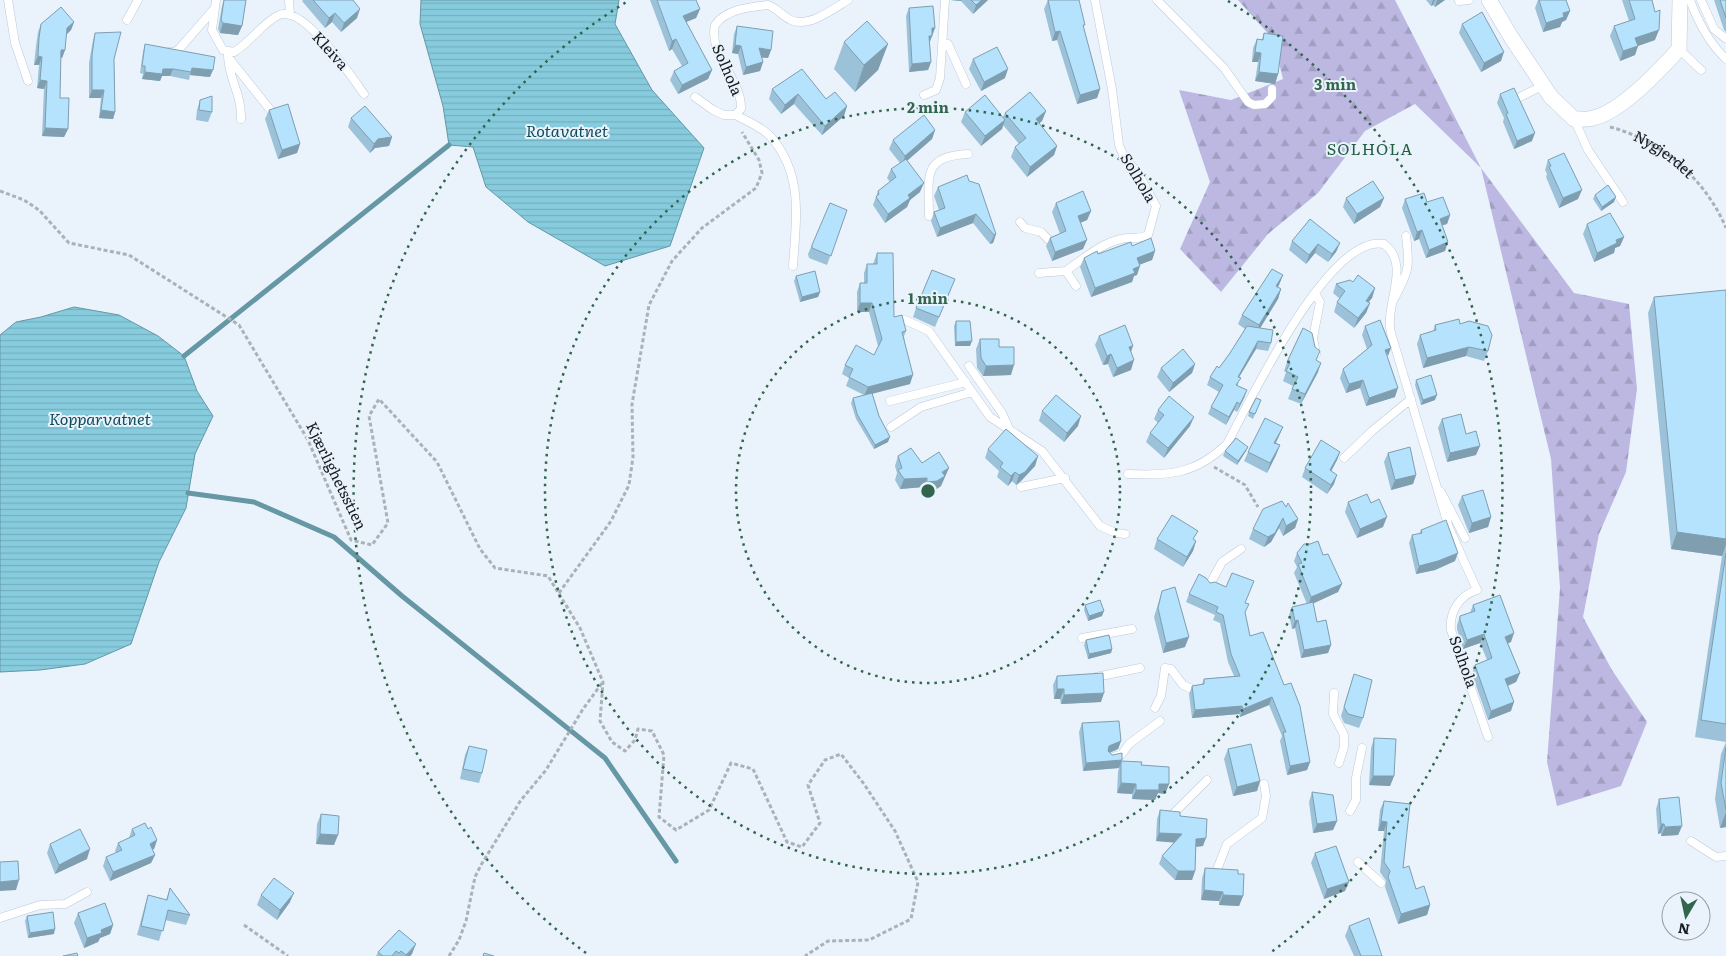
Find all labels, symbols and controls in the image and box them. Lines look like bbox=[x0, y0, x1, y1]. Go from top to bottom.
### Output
street label: Kleiva bbox=[307, 25, 355, 75]
street label: Solhola bbox=[707, 40, 750, 100]
text: 3 min bbox=[1314, 72, 1357, 95]
text: 2 min bbox=[907, 95, 950, 118]
water label: Rotavatnet bbox=[526, 118, 609, 142]
street label: Nygjerdet bbox=[1630, 124, 1701, 183]
district label: SOLHOLA bbox=[1327, 136, 1413, 160]
street label: Solhola bbox=[1116, 148, 1164, 207]
text: 1 min bbox=[908, 286, 949, 309]
water label: Kopparvatnet bbox=[49, 406, 152, 430]
street label: Kjærlighetsstien bbox=[301, 417, 374, 533]
centre of rings bbox=[919, 482, 937, 500]
street label: Solhola bbox=[1444, 632, 1485, 692]
north arrow bbox=[1661, 891, 1711, 941]
text: N bbox=[1676, 919, 1691, 941]

